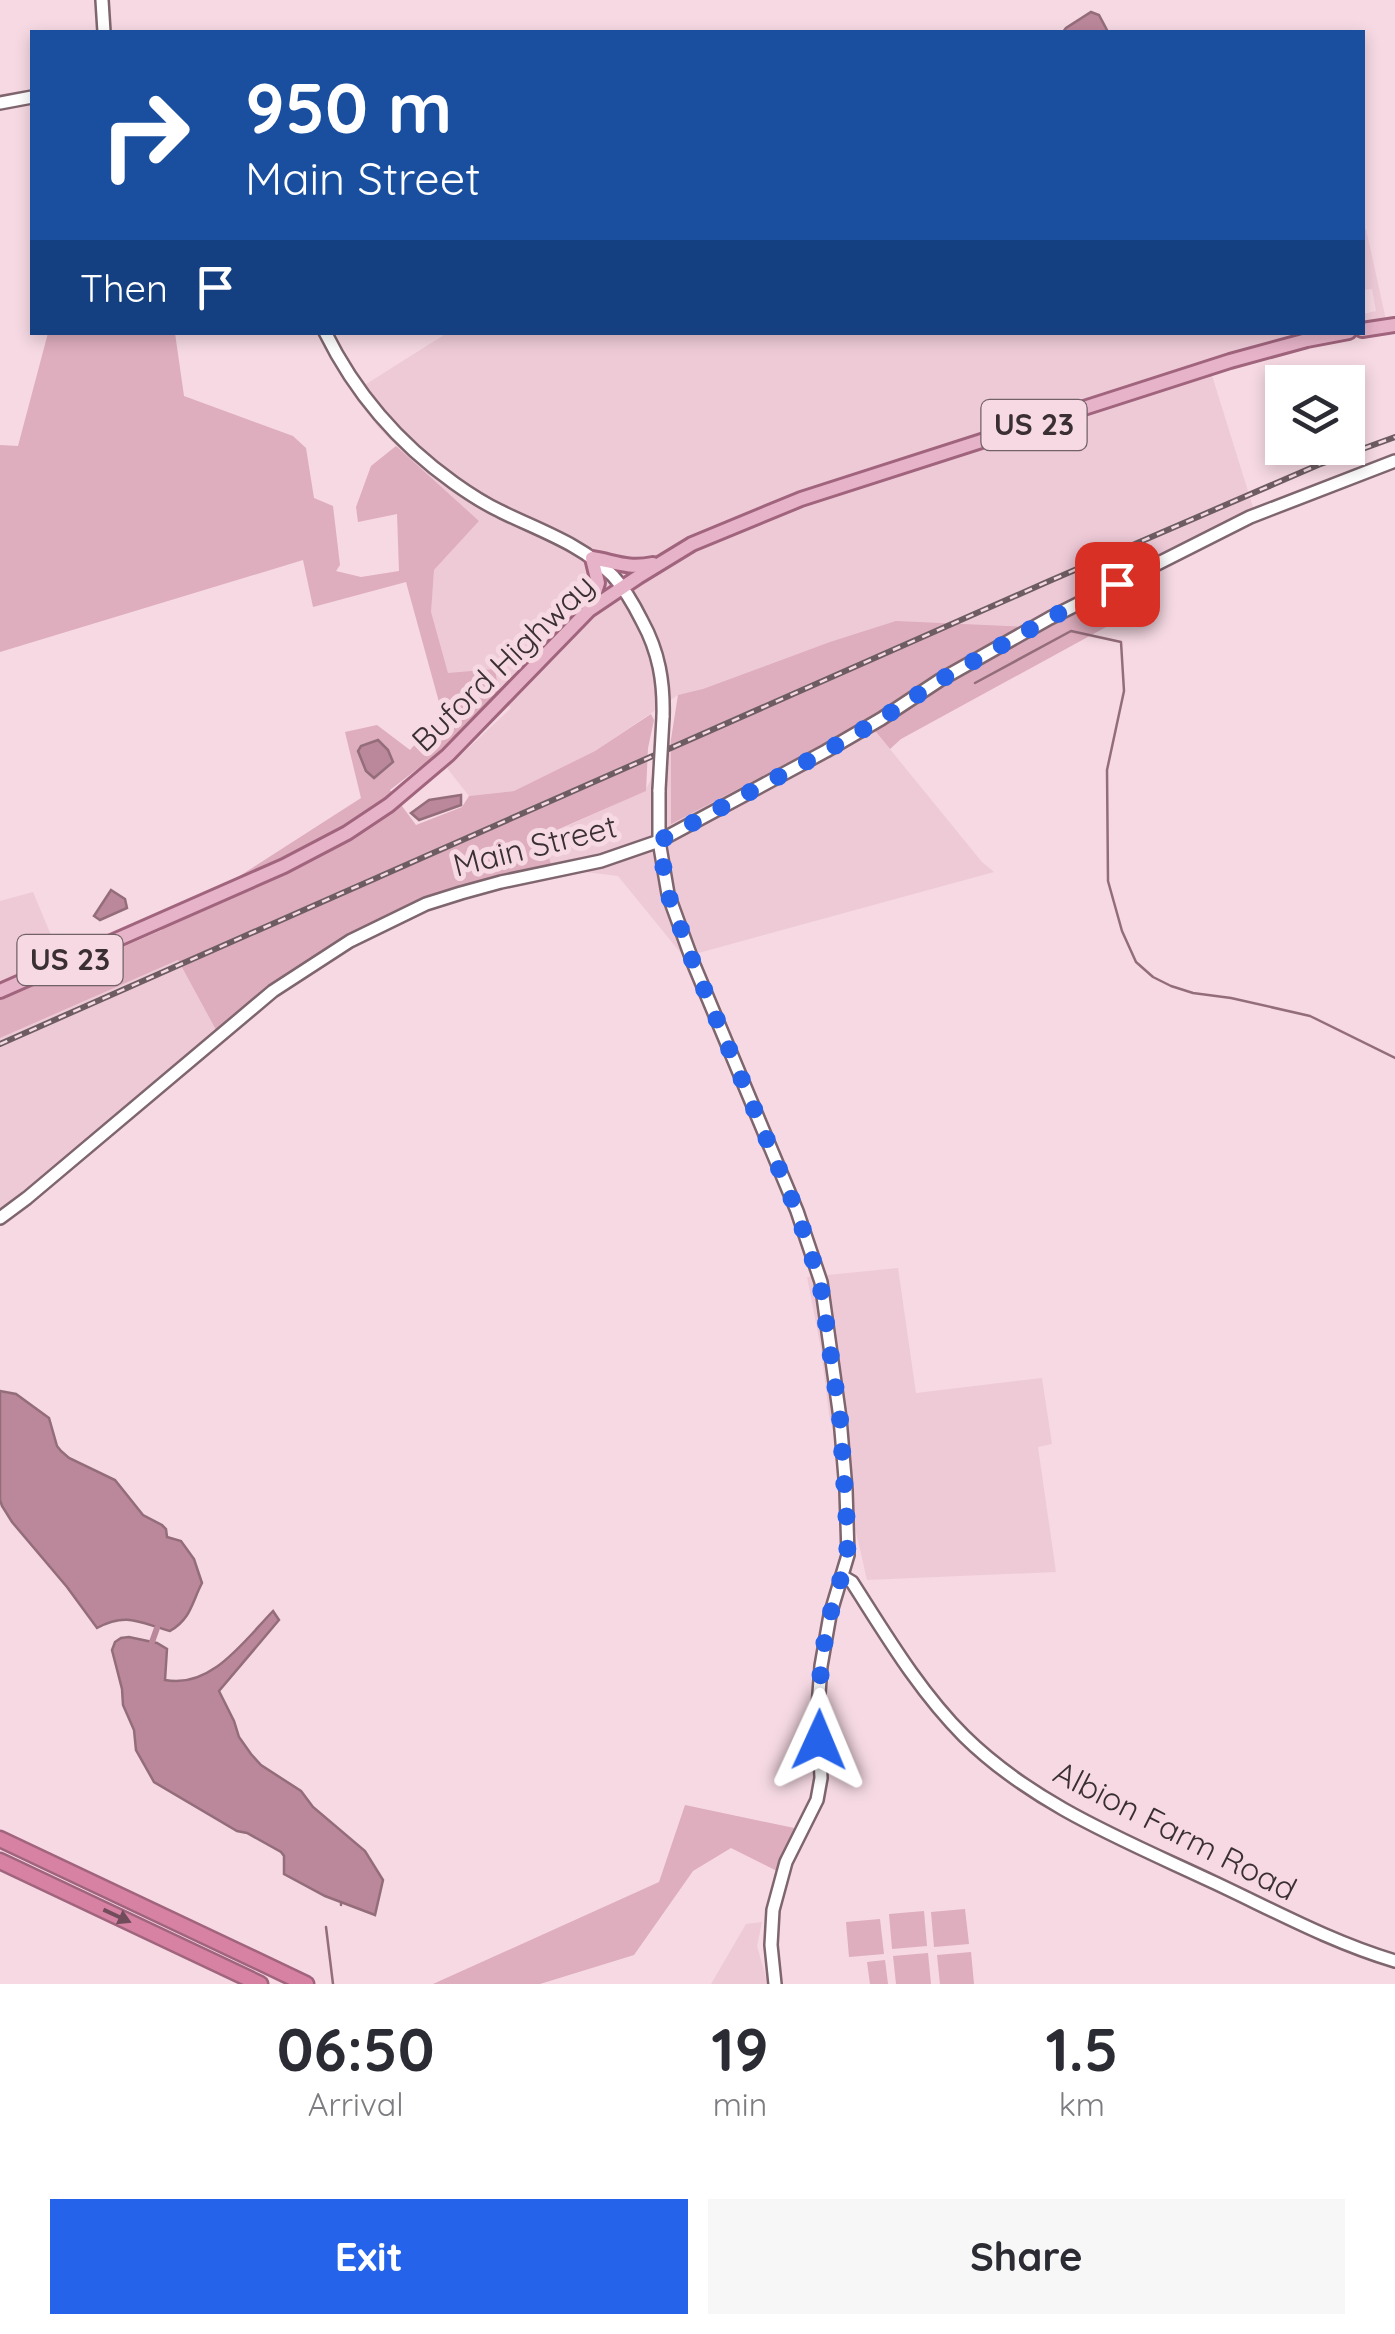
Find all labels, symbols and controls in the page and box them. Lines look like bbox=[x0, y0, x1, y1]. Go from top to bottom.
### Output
text: 950 m bbox=[245, 63, 452, 151]
icon: right bbox=[80, 70, 210, 200]
text: Main Street bbox=[245, 150, 480, 206]
icon: arrive bbox=[188, 260, 243, 315]
text: Then bbox=[80, 264, 168, 312]
map controls bbox=[1265, 365, 1365, 465]
button: layers bbox=[1265, 365, 1365, 465]
road number: US 23 bbox=[982, 400, 1086, 450]
pin bbox=[1075, 542, 1160, 627]
icon: arrive bbox=[1090, 557, 1145, 612]
street label: Buford Highway bbox=[403, 565, 602, 759]
street label: Main Street bbox=[449, 805, 621, 885]
road number: US 23 bbox=[18, 935, 122, 985]
position arrow bbox=[767, 1688, 871, 1792]
street label: Albion Farm Road bbox=[1047, 1752, 1304, 1909]
one-way arrow bbox=[103, 1907, 132, 1924]
text: 06:50 bbox=[277, 2011, 435, 2086]
text: 19 bbox=[711, 2011, 769, 2086]
text: 1.5 bbox=[1045, 2011, 1118, 2086]
text: Arrival bbox=[308, 2084, 404, 2124]
text: min bbox=[713, 2084, 767, 2124]
text: km bbox=[1059, 2084, 1105, 2124]
button: Exit bbox=[50, 2199, 688, 2314]
button: Share bbox=[708, 2199, 1345, 2314]

